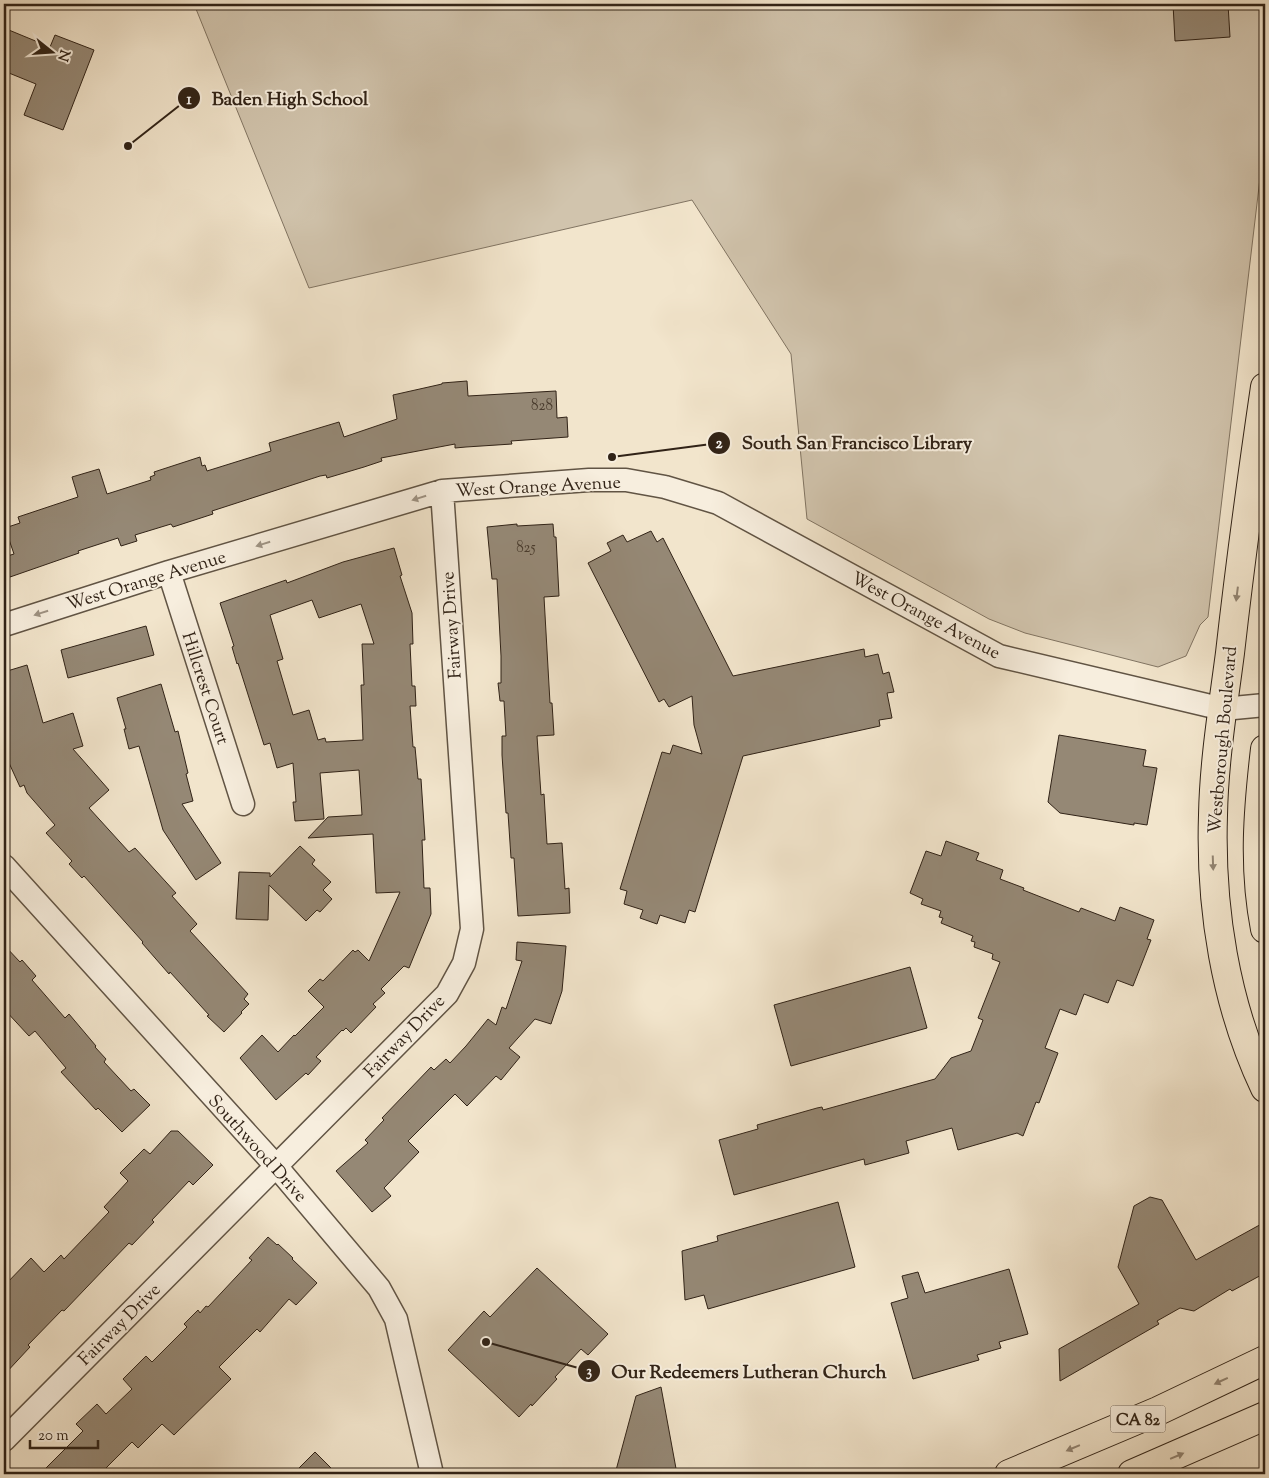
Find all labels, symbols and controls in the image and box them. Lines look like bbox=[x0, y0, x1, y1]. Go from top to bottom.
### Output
north arrow bbox=[28, 28, 78, 78]
text: N bbox=[51, 47, 74, 63]
callout: Baden High School bbox=[176, 81, 378, 115]
text: Baden High School bbox=[212, 87, 369, 114]
text: 1 bbox=[186, 90, 192, 111]
house number: 828 bbox=[531, 396, 553, 417]
callout: South San Francisco Library bbox=[707, 426, 982, 460]
text: South San Francisco Library bbox=[742, 431, 973, 458]
text: 2 bbox=[715, 434, 723, 455]
street label: West Orange Avenue bbox=[455, 471, 621, 505]
one-way arrow bbox=[412, 495, 427, 503]
house number: 825 bbox=[516, 538, 536, 559]
one-way arrow bbox=[256, 541, 271, 549]
street label: West Orange Avenue bbox=[64, 545, 230, 619]
street label: West Orange Avenue bbox=[846, 566, 1004, 667]
street label: Fairway Drive bbox=[436, 570, 470, 679]
one-way arrow bbox=[1233, 586, 1241, 602]
one-way arrow bbox=[34, 610, 49, 617]
street label: Hillcrest Court bbox=[174, 629, 234, 748]
street label: Westborough Boulevard bbox=[1203, 645, 1245, 835]
one-way arrow bbox=[1209, 855, 1217, 871]
street label: Fairway Drive bbox=[359, 990, 452, 1085]
street label: Southwood Drive bbox=[201, 1090, 312, 1209]
street label: Fairway Drive bbox=[73, 1278, 168, 1373]
callout: Our Redeemers Lutheran Church bbox=[576, 1354, 897, 1388]
text: Our Redeemers Lutheran Church bbox=[611, 1360, 888, 1387]
text: 3 bbox=[586, 1362, 592, 1383]
one-way arrow bbox=[1214, 1377, 1229, 1386]
road number: CA 82 bbox=[1110, 1406, 1166, 1432]
scale bar bbox=[30, 1418, 98, 1450]
text: 20 m bbox=[38, 1426, 69, 1447]
one-way arrow bbox=[1066, 1444, 1080, 1452]
one-way arrow bbox=[1170, 1451, 1184, 1459]

